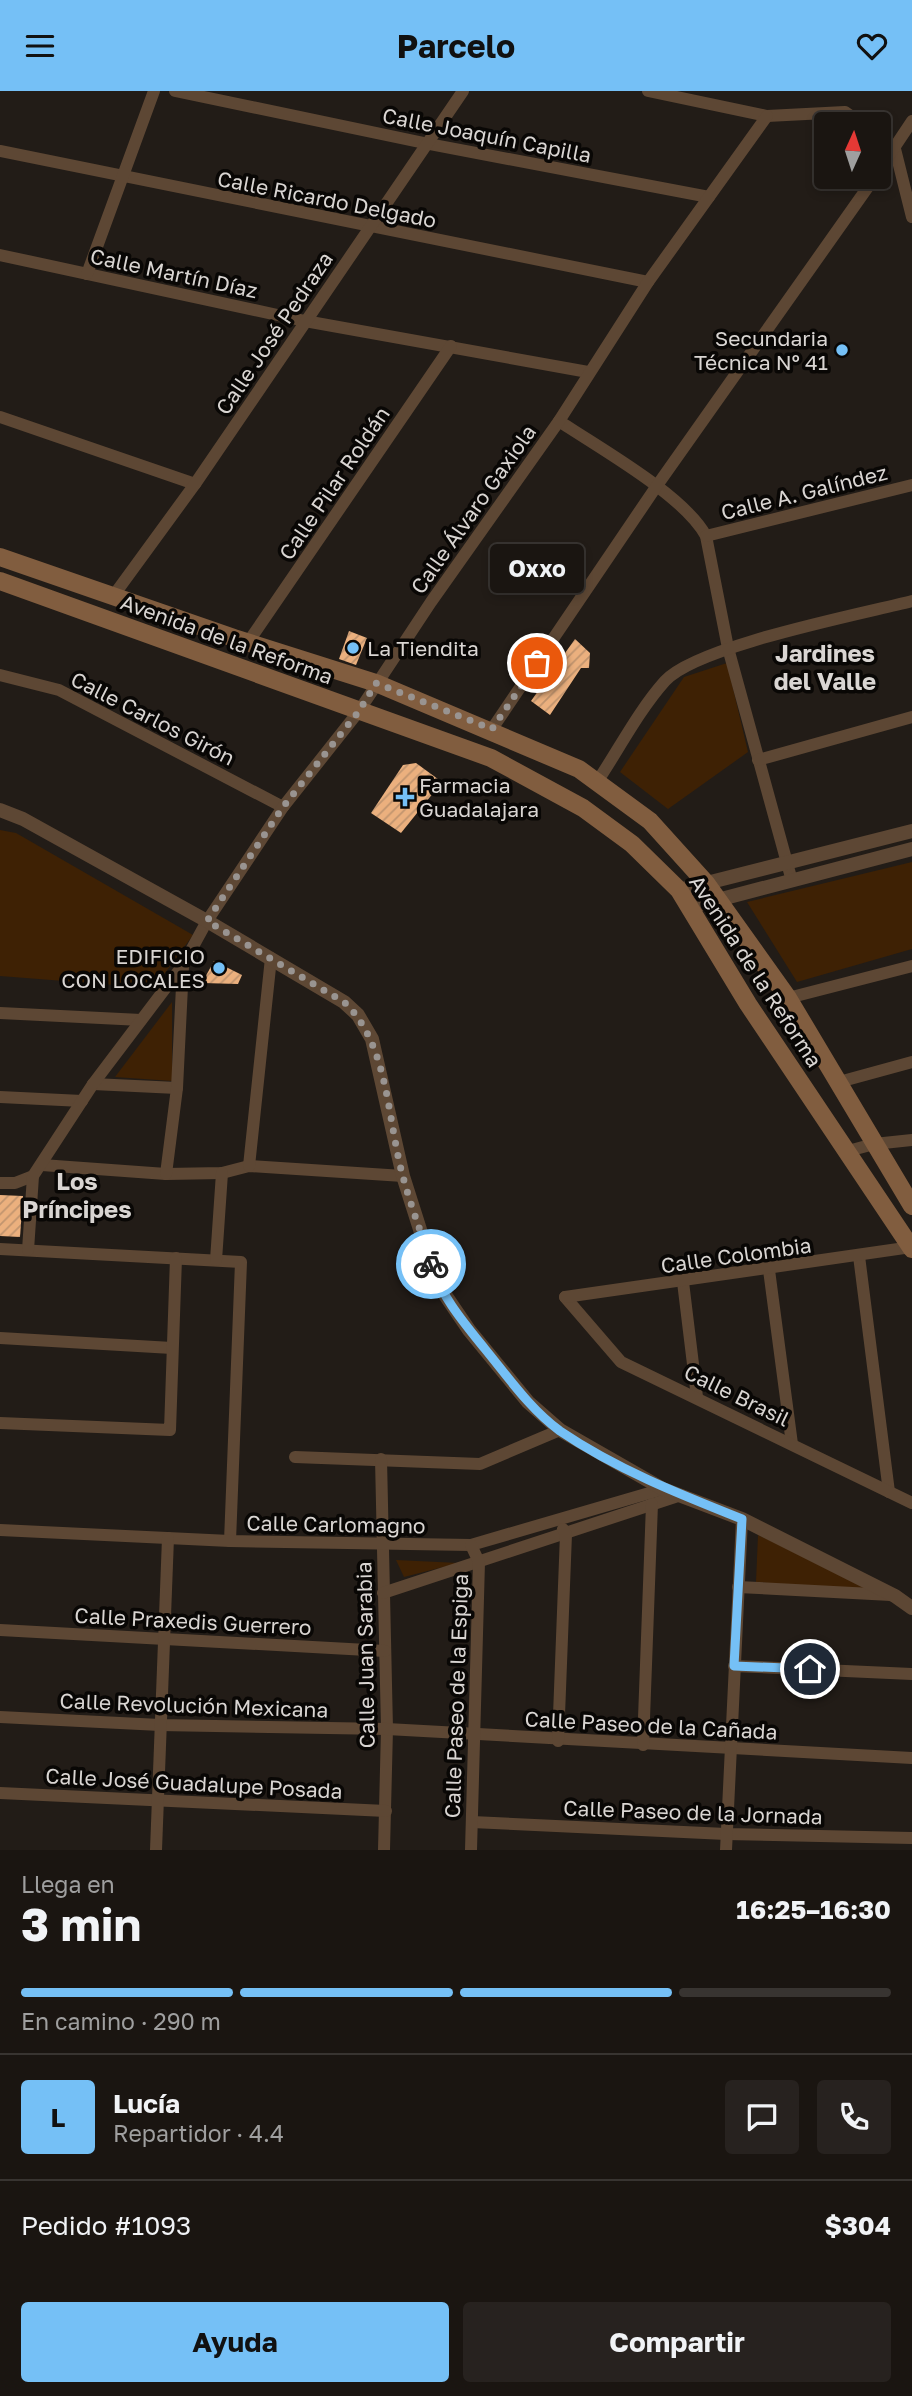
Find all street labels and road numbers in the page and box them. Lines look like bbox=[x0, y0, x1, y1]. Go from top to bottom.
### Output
street label: Calle Joaquín Capilla bbox=[380, 102, 594, 168]
street label: Calle Ricardo Delgado bbox=[215, 165, 439, 233]
street label: Calle Martín Díaz bbox=[88, 243, 260, 303]
street label: Calle José Pedraza bbox=[210, 247, 338, 419]
street label: Calle Pilar Roldán bbox=[273, 401, 395, 565]
street label: Calle Álvaro Gaxiola bbox=[405, 419, 541, 599]
street label: Calle A. Galíndez bbox=[718, 459, 890, 525]
street label: Avenida de la Reforma bbox=[117, 589, 337, 689]
street label: Calle Carlos Girón bbox=[67, 665, 239, 771]
street label: Avenida de la Reforma bbox=[684, 870, 828, 1072]
street label: Calle Colombia bbox=[659, 1232, 813, 1278]
street label: Calle Brasil bbox=[680, 1358, 794, 1432]
street label: Calle Carlomagno bbox=[246, 1509, 426, 1539]
street label: Calle Juan Sarabia bbox=[350, 1561, 380, 1749]
street label: Calle Paseo de la Espiga bbox=[439, 1573, 473, 1819]
street label: Calle Praxedis Guerrero bbox=[74, 1602, 312, 1640]
street label: Calle Revolución Mexicana bbox=[59, 1687, 329, 1723]
street label: Calle Paseo de la Cañada bbox=[524, 1705, 778, 1745]
street label: Calle José Guadalupe Posada bbox=[45, 1762, 343, 1804]
street label: Calle Paseo de la Jornada bbox=[563, 1794, 823, 1830]

